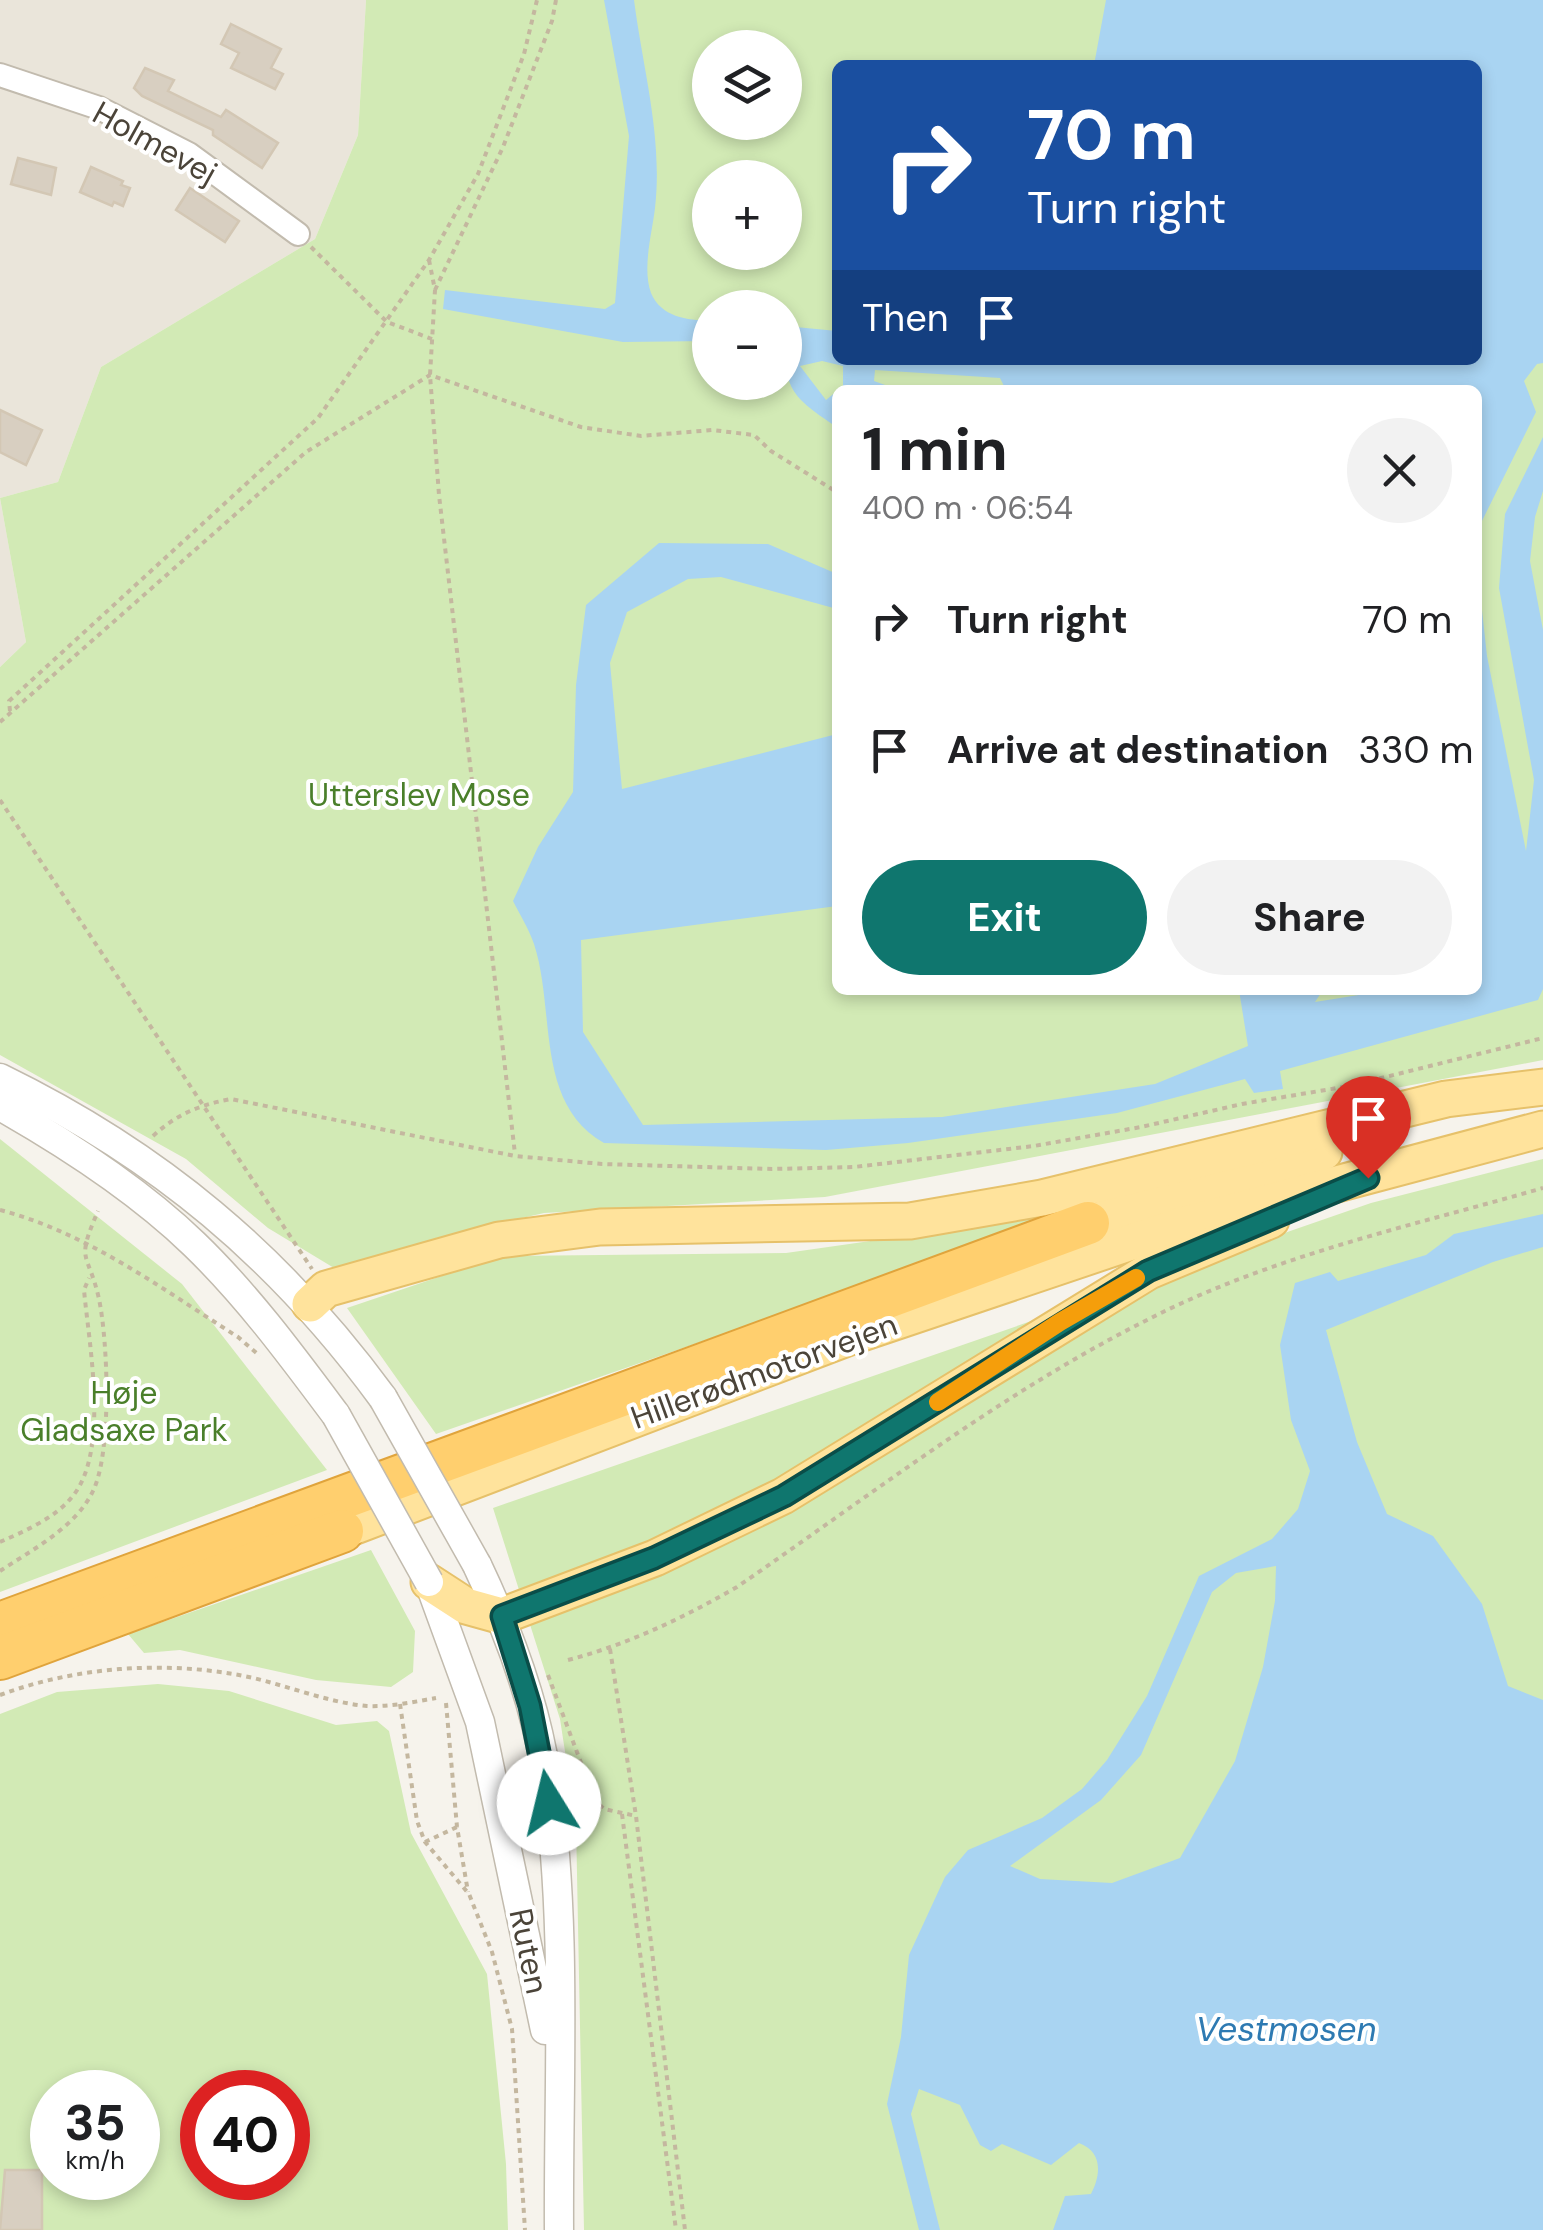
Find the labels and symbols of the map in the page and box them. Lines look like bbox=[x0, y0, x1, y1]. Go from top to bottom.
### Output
street label: Holmevej bbox=[85, 92, 225, 194]
park label: Utterslev Mose bbox=[308, 774, 530, 816]
pin bbox=[1326, 1076, 1411, 1179]
street label: Hillerødmotorvejen bbox=[625, 1303, 903, 1439]
park label: Høje Gladsaxe Park bbox=[20, 1372, 228, 1451]
position arrow bbox=[497, 1751, 601, 1855]
street label: Ruten bbox=[500, 1905, 558, 1997]
water label: Vestmosen bbox=[1195, 2006, 1377, 2052]
speed limit sign: 40 bbox=[180, 2070, 310, 2200]

